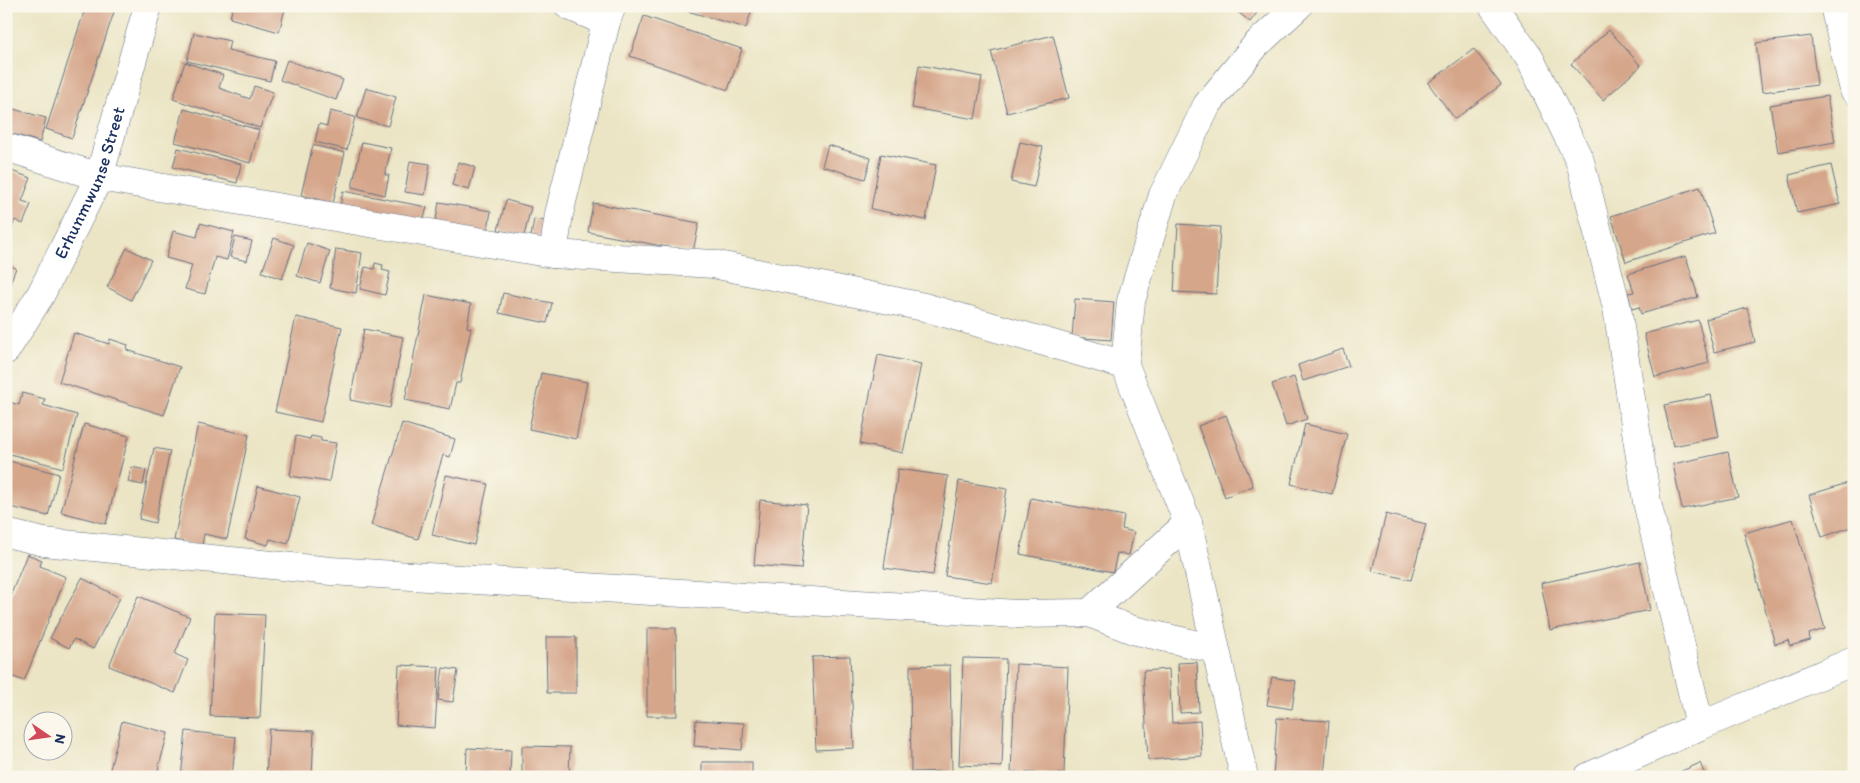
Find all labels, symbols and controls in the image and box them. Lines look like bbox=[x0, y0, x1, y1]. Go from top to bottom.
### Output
street label: Erhunmwunse Street bbox=[49, 104, 130, 262]
north arrow bbox=[22, 710, 72, 760]
text: N bbox=[51, 732, 70, 745]

